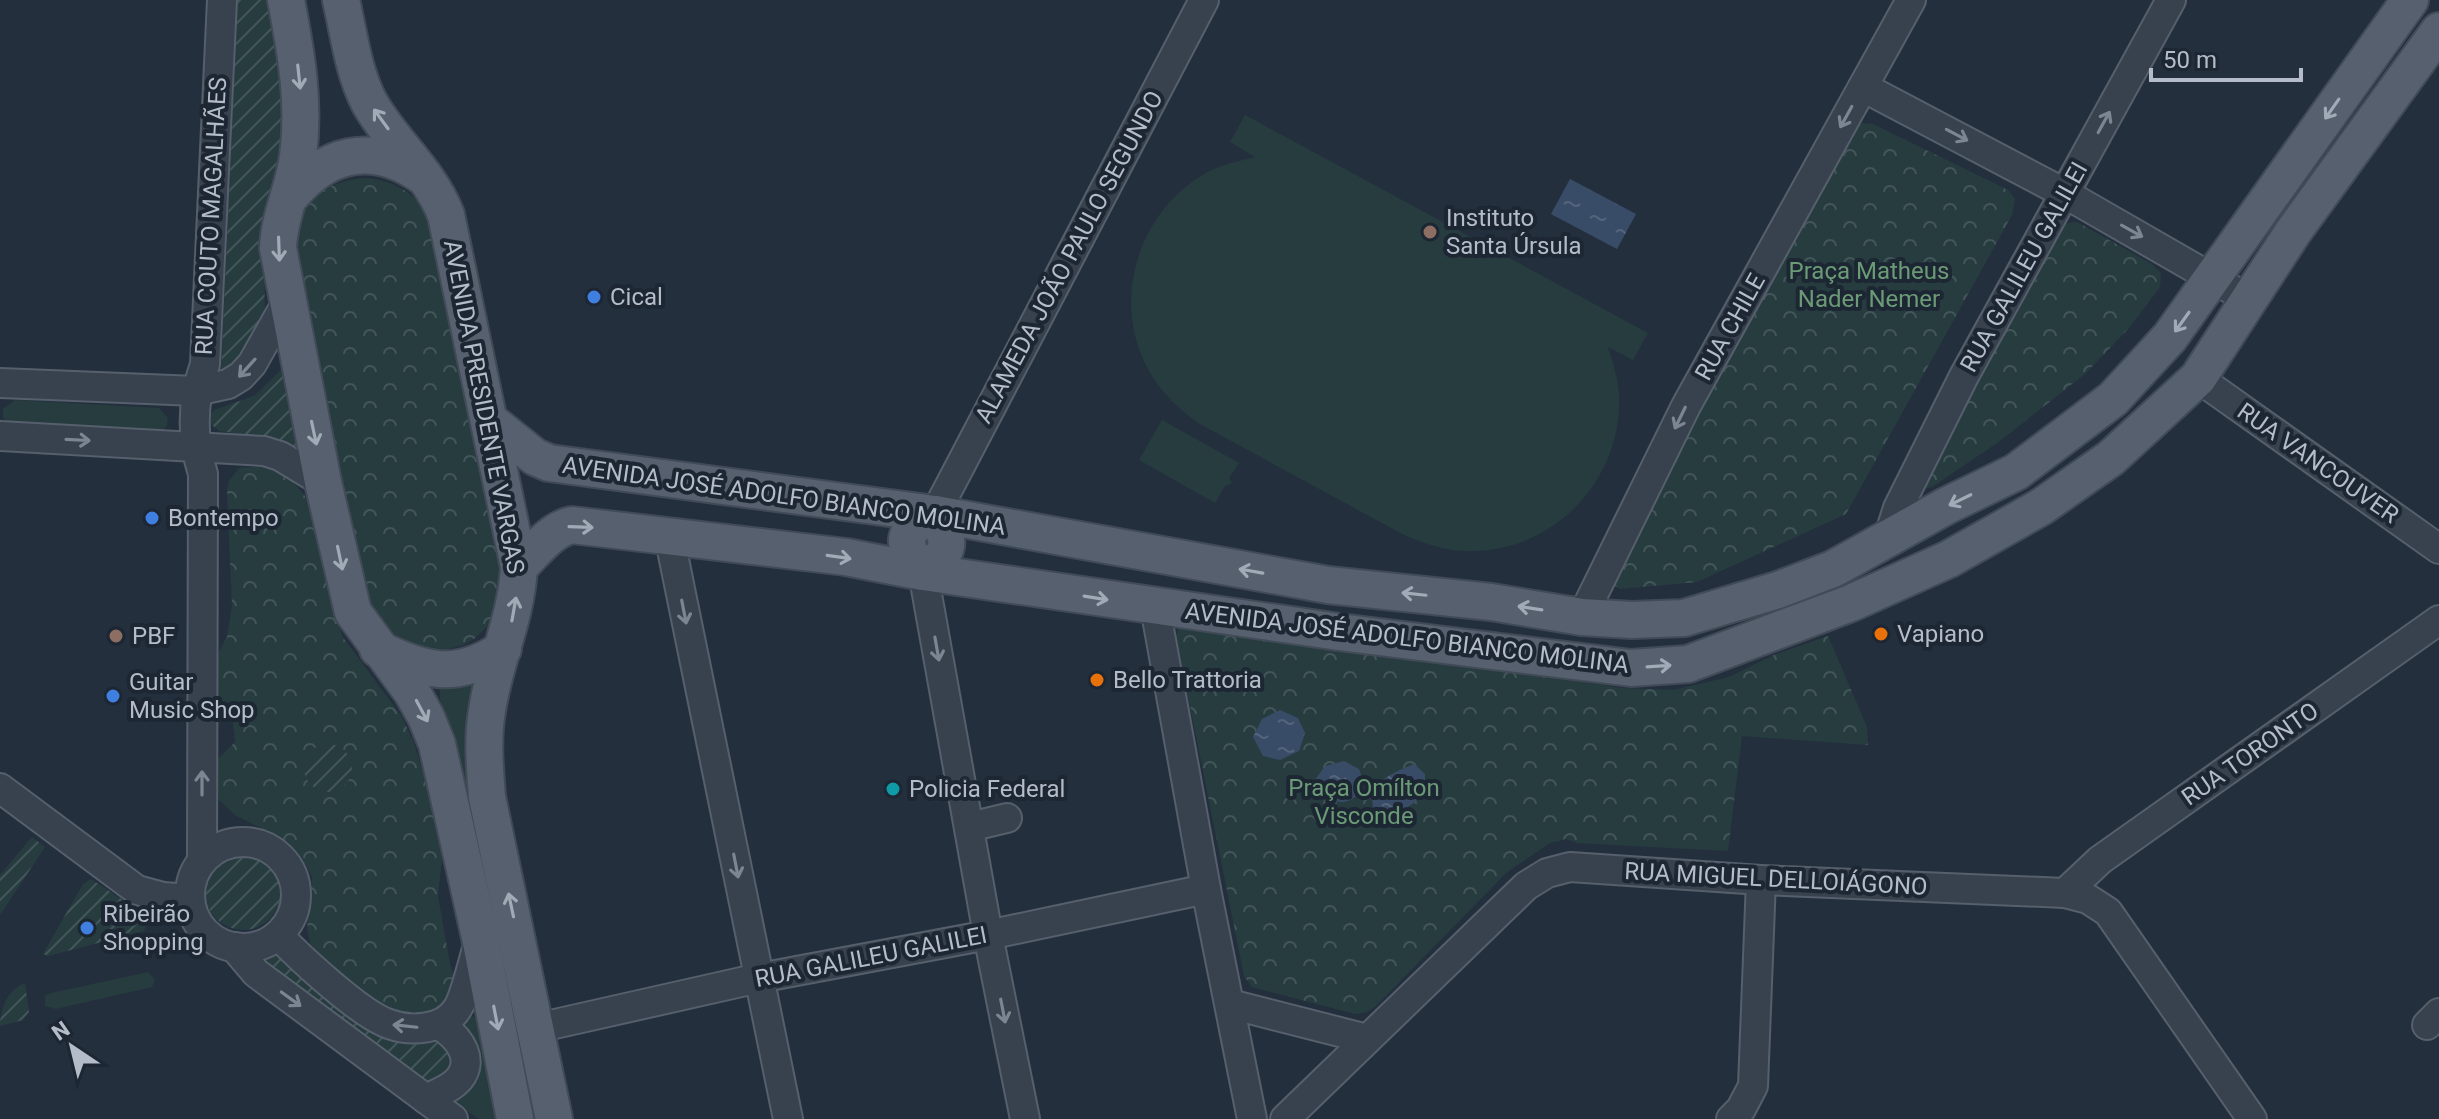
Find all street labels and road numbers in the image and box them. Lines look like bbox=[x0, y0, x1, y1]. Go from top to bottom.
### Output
street label: RUA COUTO MAGALHÃES bbox=[190, 76, 232, 356]
street label: ALAMEDA JOÃO PAULO SEGUNDO bbox=[969, 86, 1169, 428]
street label: RUA GALILEU GALILEI bbox=[1955, 157, 2093, 377]
street label: AVENIDA PRESIDENTE VARGAS bbox=[438, 238, 530, 576]
street label: RUA CHILE bbox=[1689, 269, 1771, 385]
street label: RUA VANCOUVER bbox=[2232, 397, 2404, 529]
street label: AVENIDA JOSÉ ADOLFO BIANCO MOLINA bbox=[561, 451, 1008, 541]
street label: AVENIDA JOSÉ ADOLFO BIANCO MOLINA bbox=[1183, 597, 1631, 679]
street label: RUA TORONTO bbox=[2176, 697, 2324, 811]
street label: RUA MIGUEL DELLOIÁGONO bbox=[1624, 857, 1928, 901]
street label: RUA GALILEU GALILEI bbox=[753, 921, 989, 993]

